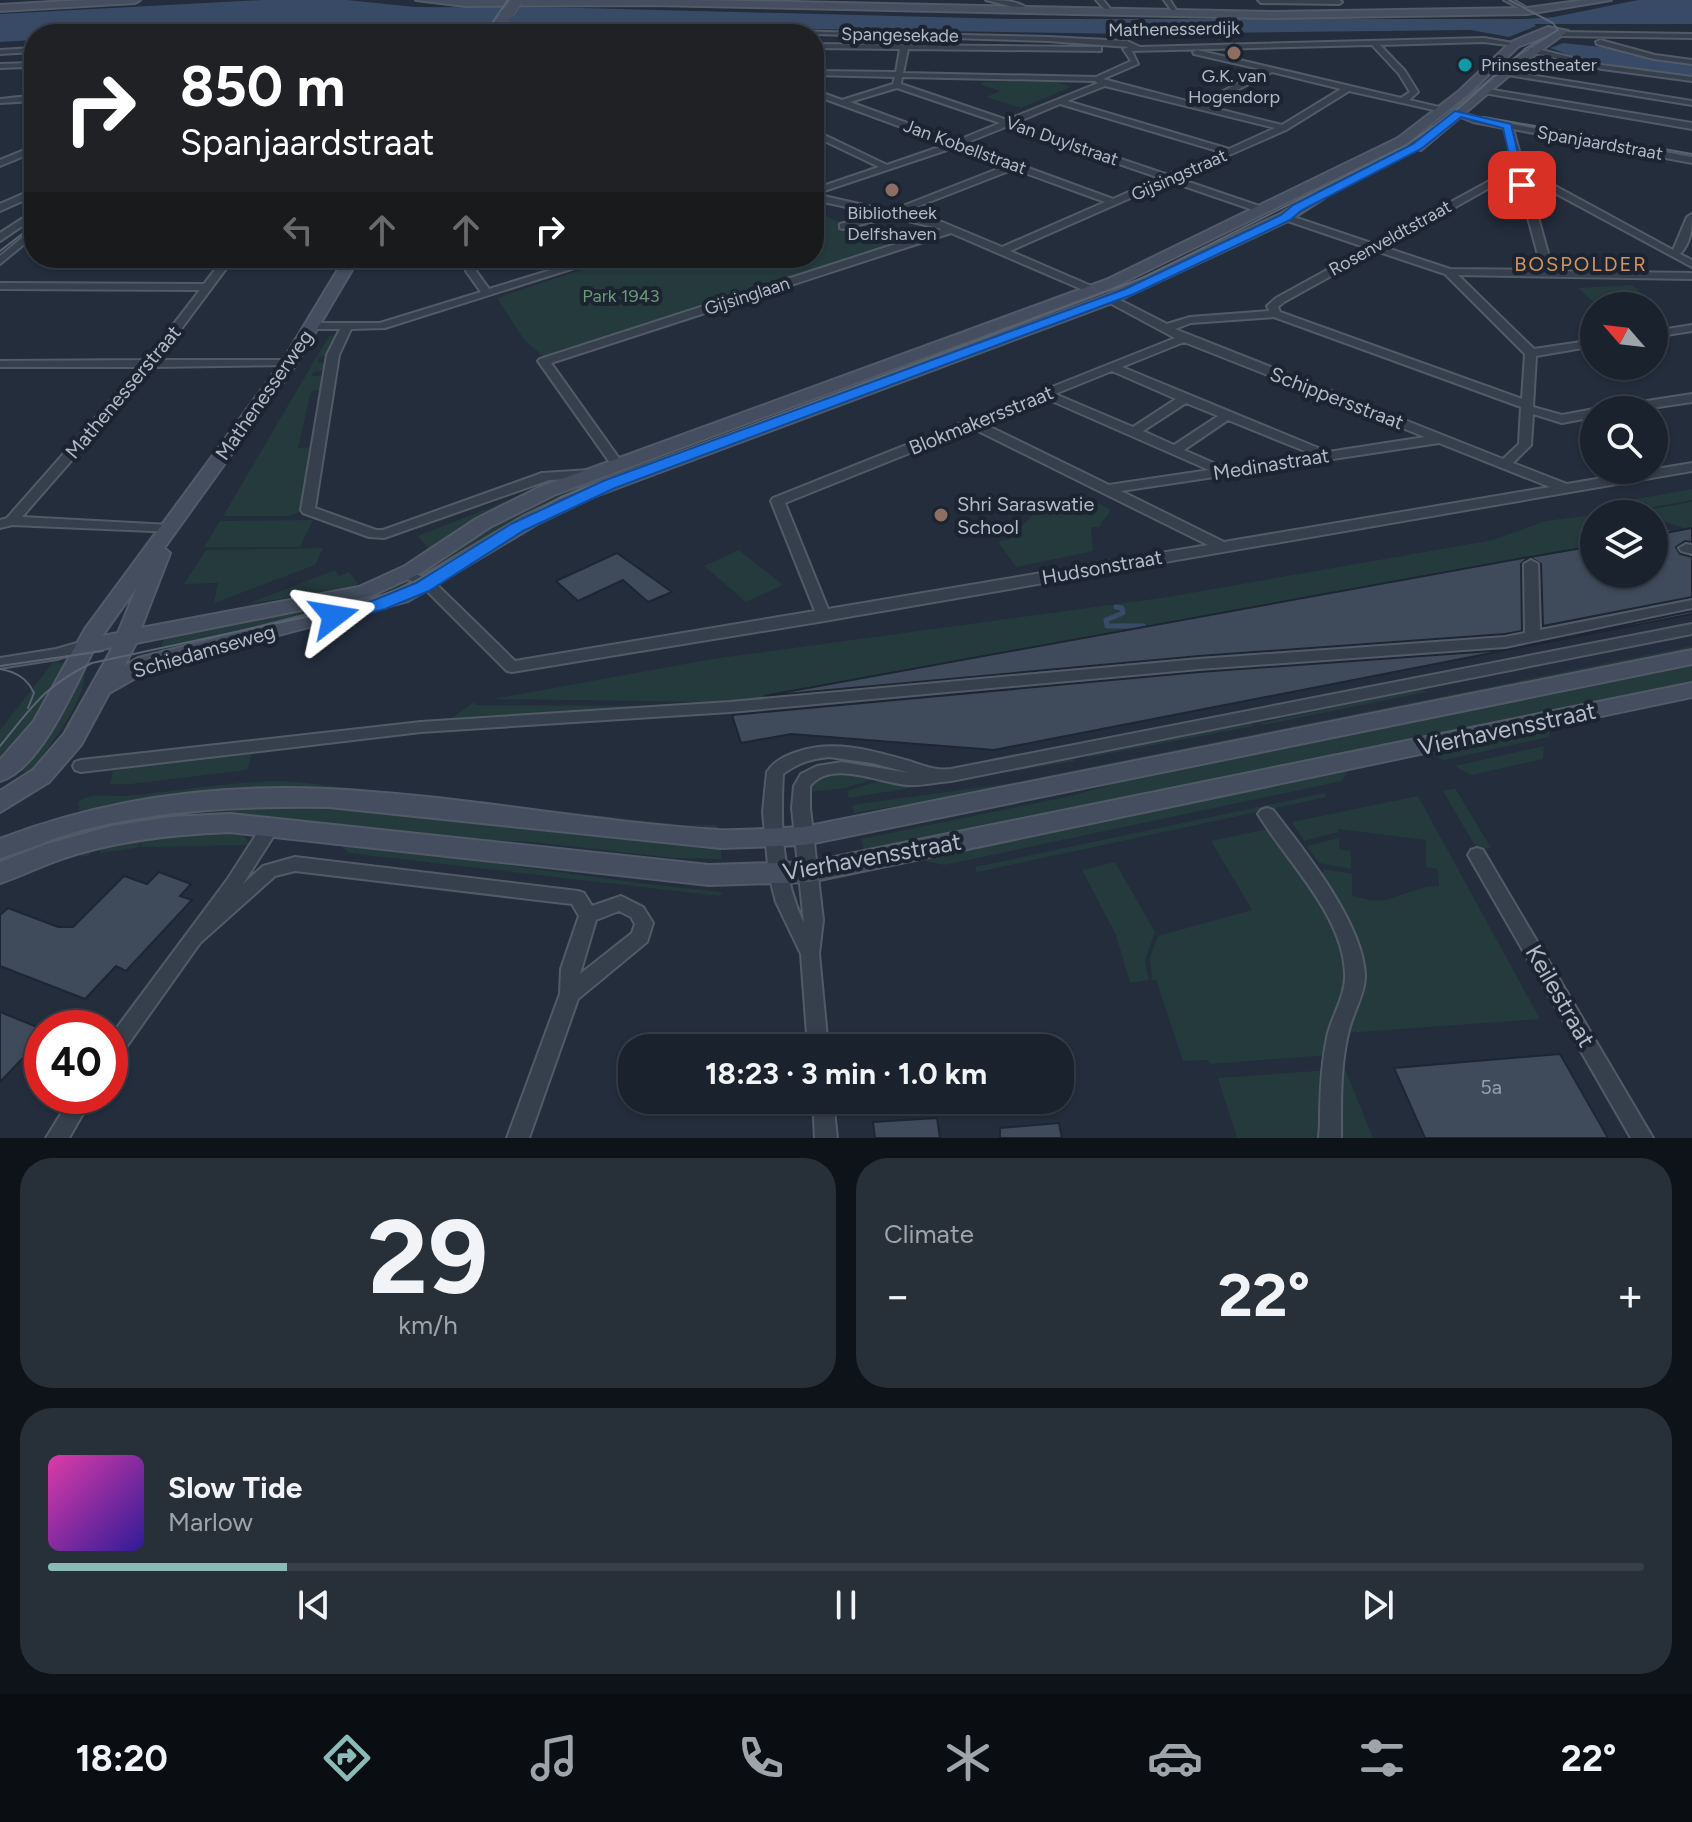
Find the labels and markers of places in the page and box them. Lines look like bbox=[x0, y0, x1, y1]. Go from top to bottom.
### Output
marker: G.K. van Hogendorp bbox=[1225, 44, 1243, 62]
place label: Prinsestheater bbox=[1481, 54, 1597, 76]
marker: Prinsestheater bbox=[1456, 56, 1474, 74]
place label: G.K. van Hogendorp bbox=[1188, 65, 1280, 108]
pin bbox=[1488, 151, 1556, 219]
marker: Bibliotheek Delfshaven bbox=[883, 181, 901, 199]
place label: Bibliotheek Delfshaven bbox=[847, 202, 937, 245]
place label: Shri Saraswatie School bbox=[957, 492, 1094, 539]
marker: Shri Saraswatie School bbox=[932, 506, 950, 524]

